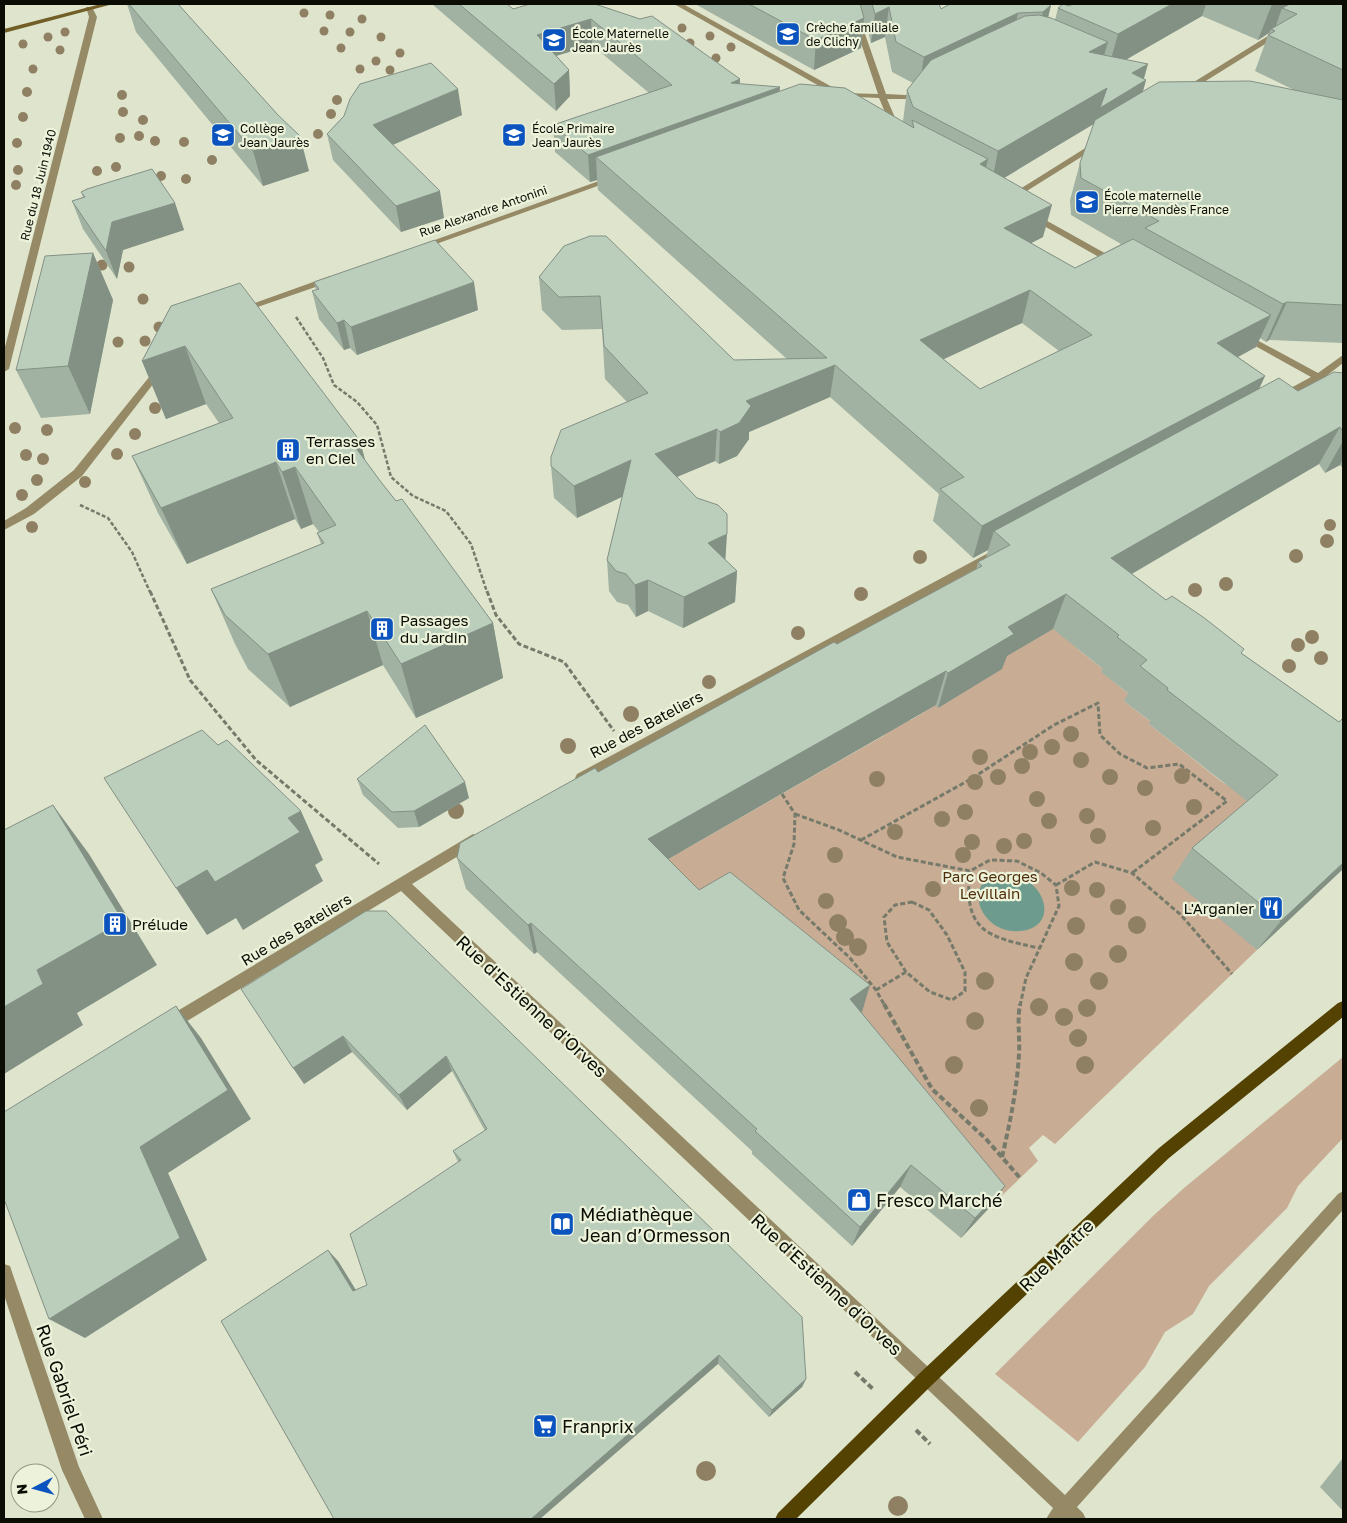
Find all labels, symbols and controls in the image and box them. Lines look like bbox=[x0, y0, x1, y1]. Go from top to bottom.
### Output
place label: Crèche familiale de Clichy bbox=[806, 20, 899, 49]
school or university icon: Crèche familiale de Clichy bbox=[775, 21, 801, 47]
place label: École Maternelle Jean Jaurès bbox=[572, 26, 669, 55]
school or university icon: École Maternelle Jean Jaurès bbox=[541, 27, 567, 53]
place label: Collège Jean Jaurès bbox=[240, 121, 309, 150]
place label: École Primaire Jean Jaurès bbox=[532, 121, 615, 150]
school or university icon: Collège Jean Jaurès bbox=[210, 122, 236, 148]
school or university icon: École Primaire Jean Jaurès bbox=[501, 122, 527, 148]
street label: Rue du 18 Juin 1940 bbox=[17, 128, 59, 242]
street label: Rue Alexandre Antonini bbox=[417, 182, 549, 240]
place label: École maternelle Pierre Mendès France bbox=[1104, 188, 1229, 217]
school or university icon: École maternelle Pierre Mendès France bbox=[1074, 189, 1100, 215]
place label: Terrasses en Ciel bbox=[306, 432, 375, 467]
building icon: Terrasses en Ciel bbox=[275, 437, 301, 463]
place label: Passages du Jardin bbox=[400, 611, 468, 646]
building icon: Passages du Jardin bbox=[369, 616, 395, 642]
street label: Rue des Bateliers bbox=[586, 687, 706, 761]
park label: Parc Georges Levillain bbox=[942, 867, 1038, 902]
street label: Rue des Bateliers bbox=[238, 889, 354, 969]
restaurant icon: L'Arganier bbox=[1258, 895, 1284, 921]
place label: L'Arganier bbox=[1184, 899, 1254, 917]
building icon: Prélude bbox=[102, 911, 128, 937]
place label: Prélude bbox=[132, 915, 188, 933]
street label: Rue d'Estienne d'Orves bbox=[452, 930, 612, 1082]
shop icon: Fresco Marché bbox=[846, 1187, 872, 1213]
place label: Fresco Marché bbox=[876, 1189, 1002, 1211]
place label: Médiathèque Jean d’Ormesson bbox=[580, 1203, 730, 1246]
street label: Rue d'Estienne d'Orves bbox=[747, 1208, 907, 1360]
library icon: Médiathèque Jean d’Ormesson bbox=[549, 1211, 575, 1237]
street label: Rue Martre bbox=[1014, 1214, 1098, 1296]
street label: Rue Gabriel Péri bbox=[32, 1321, 98, 1459]
supermarket icon: Franprix bbox=[532, 1413, 558, 1439]
place label: Franprix bbox=[562, 1415, 634, 1437]
north arrow bbox=[10, 1463, 60, 1513]
text: N bbox=[13, 1483, 31, 1496]

